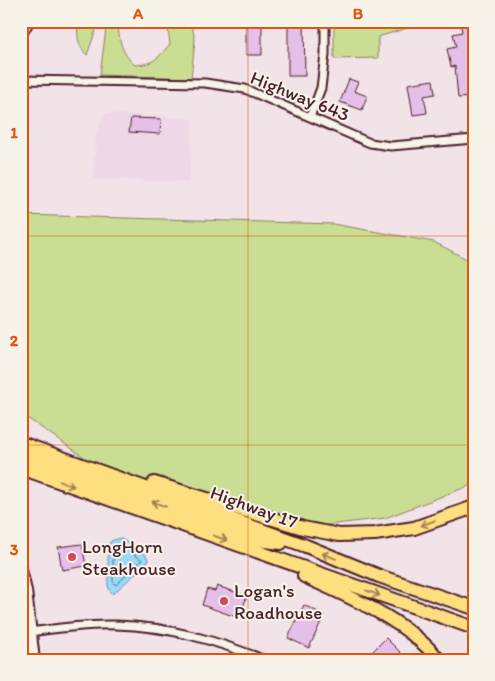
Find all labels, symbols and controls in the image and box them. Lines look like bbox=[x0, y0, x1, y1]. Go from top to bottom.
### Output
text: A bbox=[132, 4, 144, 23]
text: B bbox=[353, 4, 364, 23]
street label: Highway 643 bbox=[247, 66, 353, 126]
text: 1 bbox=[10, 123, 18, 142]
text: 2 bbox=[10, 331, 19, 350]
one-way arrow bbox=[59, 480, 74, 489]
street label: Highway 17 bbox=[207, 481, 301, 533]
one-way arrow bbox=[152, 499, 167, 508]
one-way arrow bbox=[421, 519, 436, 528]
one-way arrow bbox=[212, 534, 228, 543]
place label: LongHorn Steakhouse bbox=[82, 535, 176, 580]
text: 3 bbox=[10, 540, 19, 559]
one-way arrow bbox=[322, 550, 337, 560]
marker: LongHorn Steakhouse bbox=[66, 551, 78, 563]
place label: Logan's Roadhouse bbox=[234, 579, 322, 624]
one-way arrow bbox=[365, 588, 381, 598]
marker: Logan's Roadhouse bbox=[218, 595, 230, 607]

